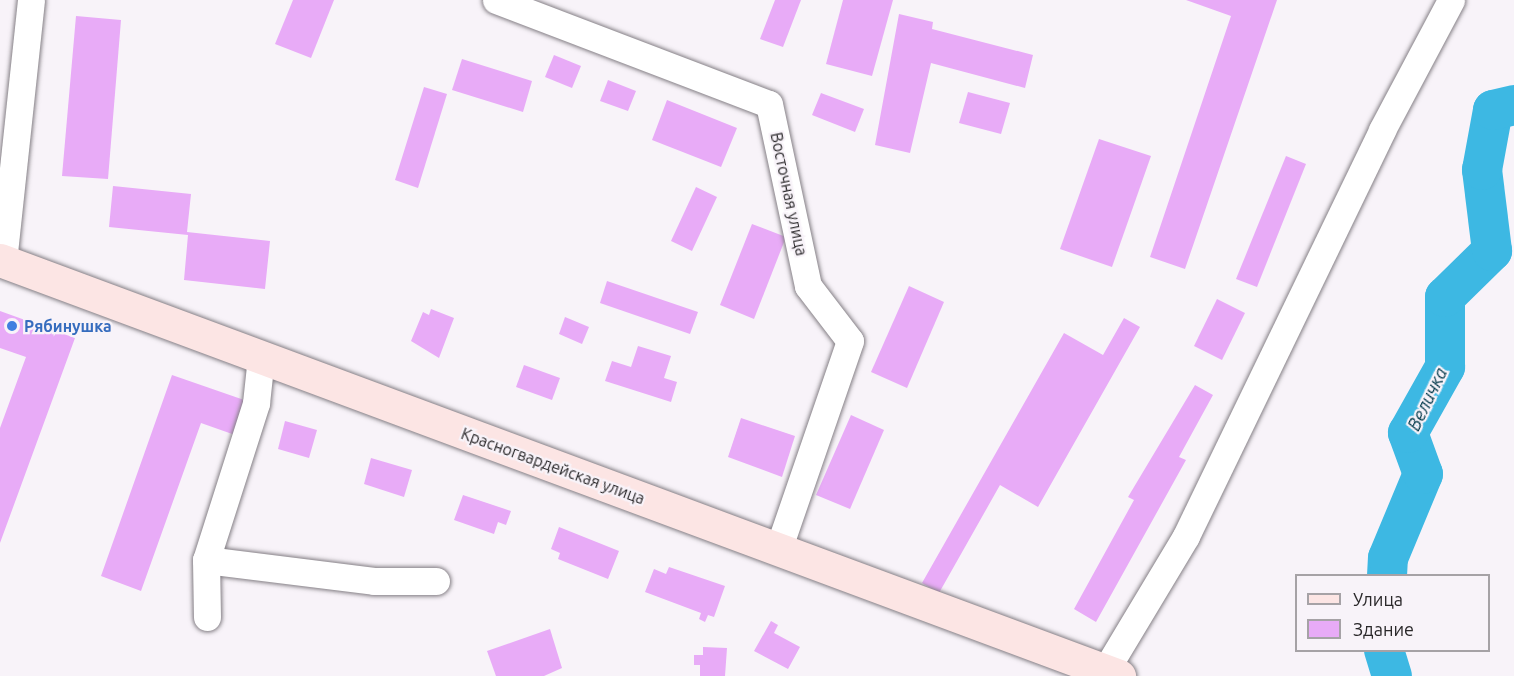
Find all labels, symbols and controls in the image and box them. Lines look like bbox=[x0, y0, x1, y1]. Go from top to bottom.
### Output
street label: Восточная улица bbox=[767, 131, 811, 257]
place label: Рябинушка bbox=[24, 316, 112, 336]
marker: Рябинушка bbox=[5, 319, 19, 333]
water label: Величка bbox=[1403, 364, 1451, 434]
street label: Красногвардейская улица bbox=[459, 424, 647, 508]
legend bbox=[1295, 574, 1490, 652]
text: Улица bbox=[1353, 589, 1403, 609]
text: Здание bbox=[1353, 619, 1414, 639]

